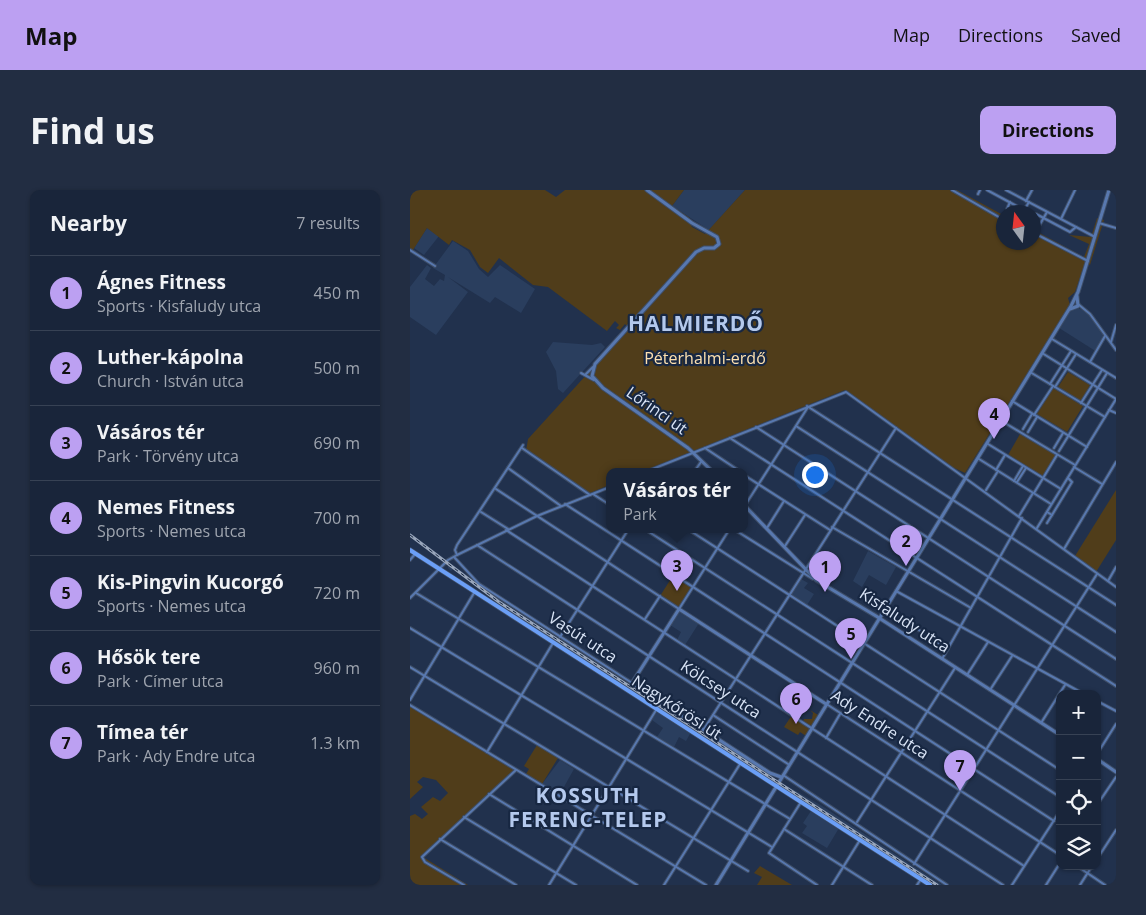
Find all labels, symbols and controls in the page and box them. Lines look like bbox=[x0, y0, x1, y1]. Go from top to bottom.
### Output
text: Map bbox=[25, 19, 77, 52]
text: Map bbox=[893, 23, 930, 47]
text: Directions bbox=[958, 23, 1043, 47]
text: Saved bbox=[1071, 23, 1121, 47]
button: Directions bbox=[980, 106, 1116, 154]
text: Find us bbox=[30, 107, 155, 154]
north arrow bbox=[996, 205, 1041, 250]
text: Nearby bbox=[50, 209, 127, 237]
text: 7 results bbox=[296, 212, 360, 234]
text: Ágnes Fitness bbox=[97, 269, 226, 295]
text: 1 bbox=[61, 282, 71, 304]
text: 450 m bbox=[314, 282, 360, 304]
text: Sports · Kisfaludy utca bbox=[97, 295, 261, 317]
district label: HALMIERDŐ bbox=[628, 309, 764, 337]
text: Luther-kápolna bbox=[97, 344, 244, 370]
park label: Péterhalmi-erdő bbox=[644, 347, 766, 369]
text: 2 bbox=[61, 357, 71, 379]
text: 500 m bbox=[314, 357, 360, 379]
text: Church · István utca bbox=[97, 370, 244, 392]
street label: Lőrinci út bbox=[622, 381, 692, 439]
pin: 4 bbox=[978, 398, 1010, 439]
text: Vásáros tér bbox=[97, 419, 205, 445]
text: 3 bbox=[61, 432, 71, 454]
text: 690 m bbox=[314, 432, 360, 454]
text: Park · Törvény utca bbox=[97, 445, 239, 467]
your location bbox=[802, 462, 828, 488]
popup bbox=[606, 468, 748, 533]
text: Vásáros tér bbox=[623, 477, 731, 503]
text: Nemes Fitness bbox=[97, 494, 235, 520]
text: Park bbox=[623, 503, 657, 525]
text: 4 bbox=[61, 507, 71, 529]
text: 700 m bbox=[314, 507, 360, 529]
text: Sports · Nemes utca bbox=[97, 520, 246, 542]
pin: 2 bbox=[890, 525, 922, 566]
pin: 3 bbox=[661, 550, 693, 591]
pin: 1 bbox=[809, 551, 841, 592]
text: Kis-Pingvin Kucorgó bbox=[97, 569, 284, 595]
text: 5 bbox=[61, 582, 71, 604]
text: 720 m bbox=[314, 582, 360, 604]
street label: Kisfaludy utca bbox=[856, 583, 954, 657]
text: Sports · Nemes utca bbox=[97, 595, 246, 617]
street label: Vasút utca bbox=[544, 607, 622, 667]
pin: 5 bbox=[835, 618, 867, 659]
text: Hősök tere bbox=[97, 644, 201, 670]
street label: Kölcsey utca bbox=[676, 655, 766, 723]
text: 6 bbox=[61, 657, 71, 679]
text: 960 m bbox=[314, 657, 360, 679]
text: Park · Címer utca bbox=[97, 670, 224, 692]
street label: Nagykőrösi út bbox=[628, 670, 727, 744]
pin: 6 bbox=[780, 683, 812, 724]
street label: Ady Endre utca bbox=[827, 684, 933, 764]
map controls bbox=[1056, 690, 1101, 870]
button: + bbox=[1056, 690, 1101, 735]
text: Tímea tér bbox=[97, 719, 188, 745]
text: 7 bbox=[61, 732, 71, 754]
text: 1.3 km bbox=[310, 732, 360, 754]
button: − bbox=[1056, 735, 1101, 780]
text: Park · Ady Endre utca bbox=[97, 745, 255, 767]
pin: 7 bbox=[944, 750, 976, 791]
button: locate bbox=[1056, 780, 1101, 825]
district label: KOSSUTH FERENC-TELEP bbox=[509, 781, 667, 833]
button: layers bbox=[1056, 825, 1101, 870]

